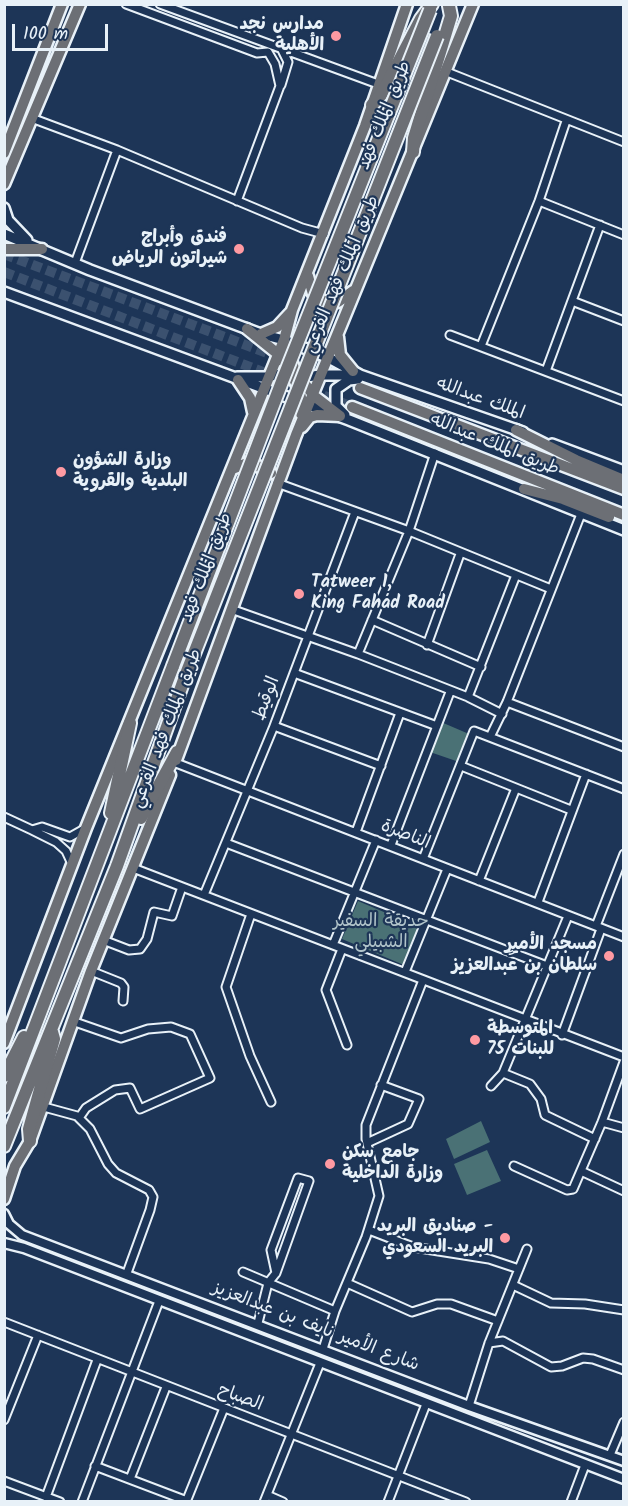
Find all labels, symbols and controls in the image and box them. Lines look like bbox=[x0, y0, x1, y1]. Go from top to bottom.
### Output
scale bar bbox=[15, 12, 111, 50]
place label: مدارس نجد الأهلية bbox=[240, 15, 324, 57]
text: 100 m bbox=[23, 20, 68, 49]
marker: مدارس نجد الأهلية bbox=[329, 29, 343, 43]
street label: طريق الملك فهد bbox=[354, 58, 418, 174]
street label: طريق الملك فهد الفرعي bbox=[300, 193, 386, 357]
place label: فندق وأبراج شيراتون الرياض bbox=[112, 228, 227, 270]
marker: فندق وأبراج شيراتون الرياض bbox=[232, 242, 246, 256]
street label: الملك عبدالله bbox=[433, 374, 527, 426]
street label: طريق الملك عبدالله bbox=[426, 410, 562, 482]
place label: وزارة الشؤون البلدية والقروية bbox=[73, 451, 187, 494]
marker: وزارة الشؤون البلدية والقروية bbox=[54, 465, 68, 479]
street label: طريق الملك فهد bbox=[177, 510, 239, 626]
place label: Tatweer 1, King Fahad Road bbox=[311, 573, 445, 616]
marker: Tatweer 1, King Fahad Road bbox=[292, 587, 306, 601]
street label: طريق الملك فهد الفرعي bbox=[128, 646, 208, 812]
street label: الوقيط bbox=[250, 674, 286, 724]
street label: الناصرة bbox=[377, 816, 433, 856]
park label: حديقة السفير الشبيلي bbox=[333, 912, 429, 954]
place label: ٍمسجد الأمير سلطان بن عبدالعزيز bbox=[452, 935, 597, 978]
marker: ٍمسجد الأمير سلطان بن عبدالعزيز bbox=[602, 949, 616, 963]
place label: المتوسطة 75 للبنات bbox=[487, 1019, 554, 1062]
marker: المتوسطة 75 للبنات bbox=[468, 1033, 482, 1047]
place label: جامع سكن وزارة الداخلية bbox=[342, 1143, 443, 1186]
marker: جامع سكن وزارة الداخلية bbox=[323, 1157, 337, 1171]
place label: صناديق البريد - البريد السعودي bbox=[377, 1217, 493, 1260]
marker: صناديق البريد - البريد السعودي bbox=[498, 1231, 512, 1245]
street label: شارع الأمير نايف بن عبدالعزيز bbox=[208, 1278, 422, 1378]
street label: الصباح bbox=[214, 1381, 266, 1417]

